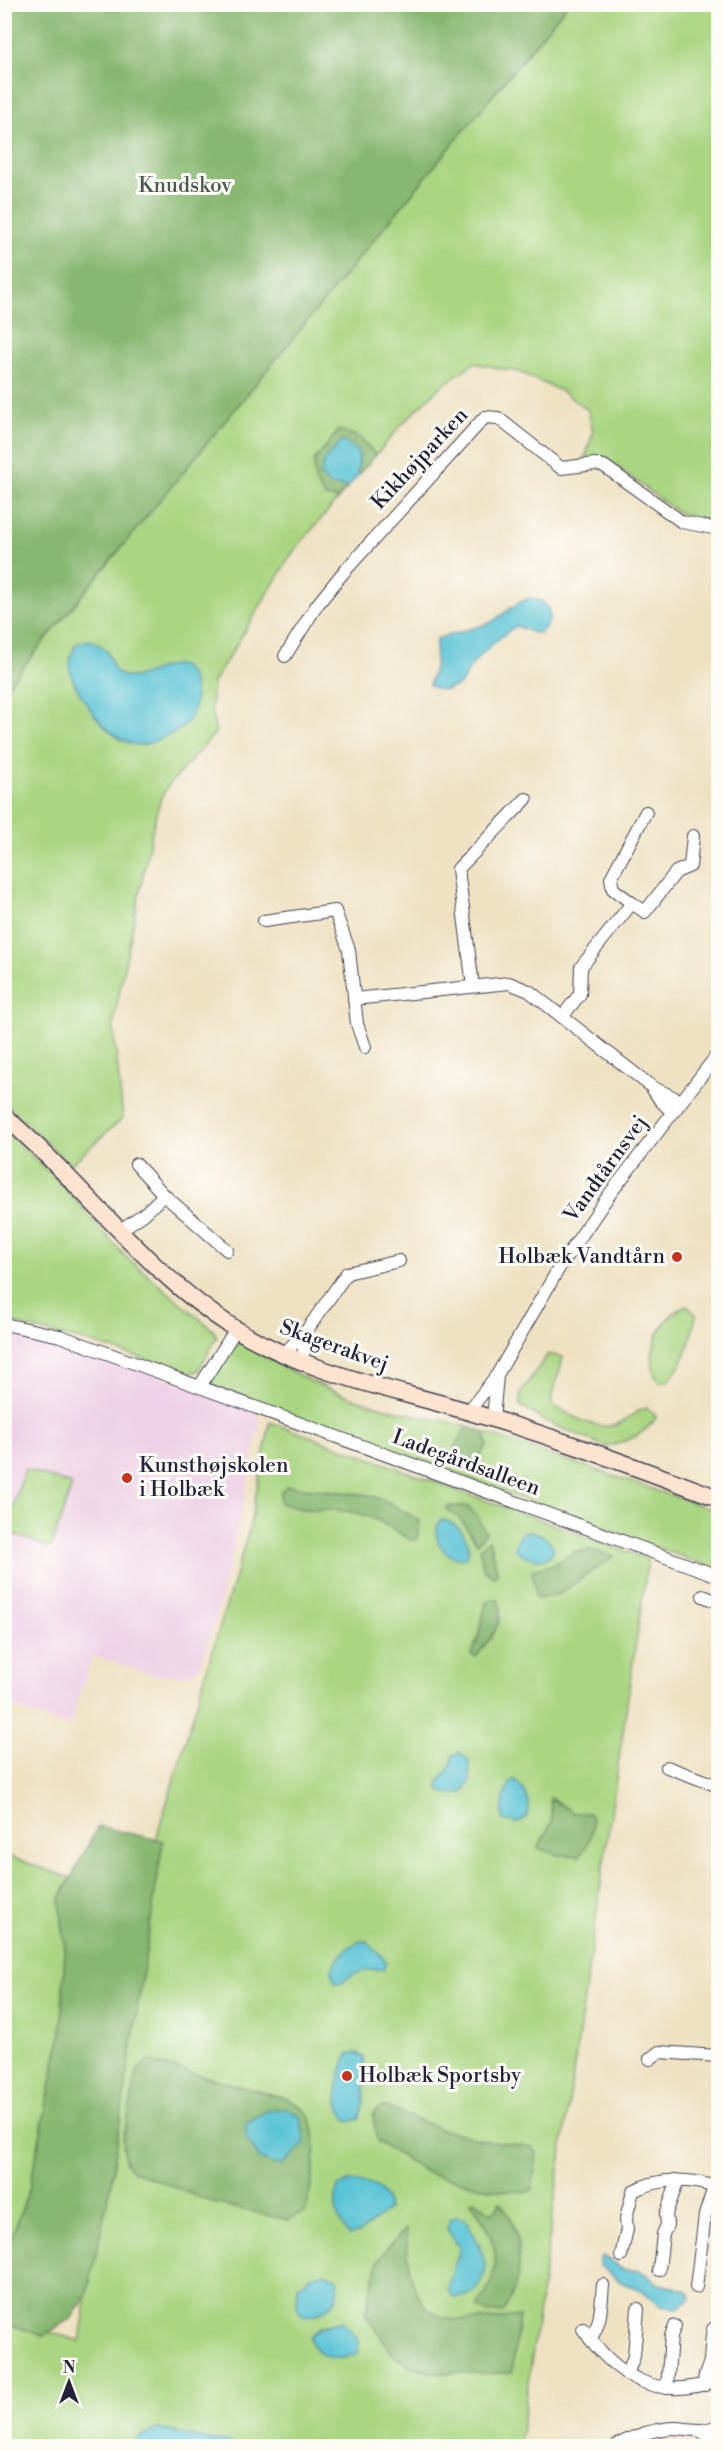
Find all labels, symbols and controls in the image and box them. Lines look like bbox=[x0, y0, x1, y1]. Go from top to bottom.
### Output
park label: Knudskov bbox=[138, 173, 232, 199]
street label: Kikhøjparken bbox=[366, 402, 474, 515]
street label: Vandtårnsvej bbox=[558, 1110, 654, 1228]
place label: Holbæk Vandtårn bbox=[498, 1244, 665, 1270]
marker: Holbæk Vandtårn bbox=[670, 1250, 684, 1264]
street label: Skagerakvej bbox=[276, 1314, 392, 1378]
street label: Ladegårdsalleen bbox=[389, 1424, 544, 1502]
place label: Kunsthøjskolen i Holbæk bbox=[139, 1453, 289, 1503]
marker: Kunsthøjskolen i Holbæk bbox=[120, 1471, 134, 1485]
place label: Holbæk Sportsby bbox=[359, 2063, 522, 2089]
marker: Holbæk Sportsby bbox=[340, 2069, 354, 2083]
north arrow bbox=[39, 2352, 99, 2412]
text: N bbox=[63, 2358, 76, 2378]

